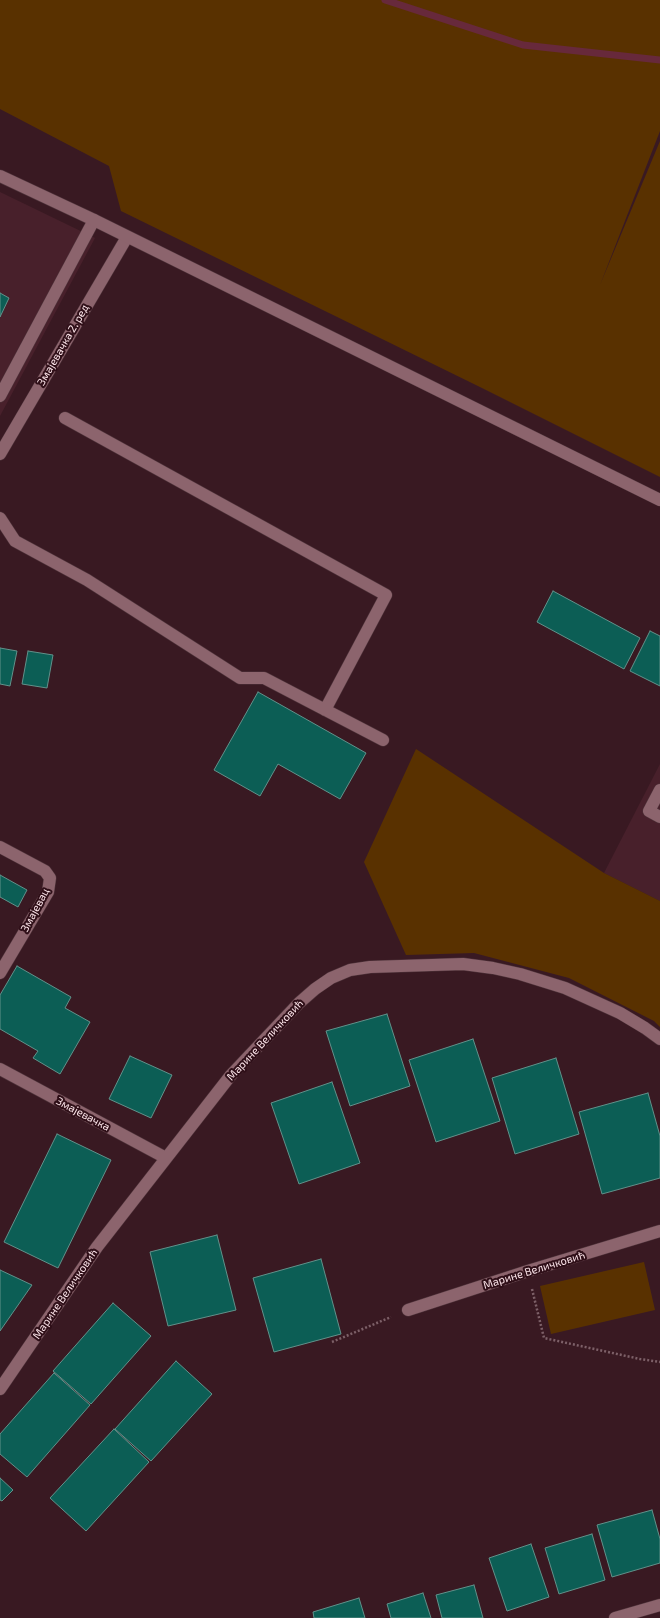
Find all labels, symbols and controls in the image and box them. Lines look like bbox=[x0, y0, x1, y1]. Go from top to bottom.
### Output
street label: Змајевачка 2. ред bbox=[34, 302, 92, 388]
street label: Змајевац bbox=[18, 886, 52, 934]
street label: Марине Величковић bbox=[224, 997, 306, 1083]
street label: Змајевачка bbox=[54, 1094, 112, 1134]
street label: Марине Величковић bbox=[30, 1246, 100, 1342]
street label: Марине Величковић bbox=[482, 1248, 586, 1292]

